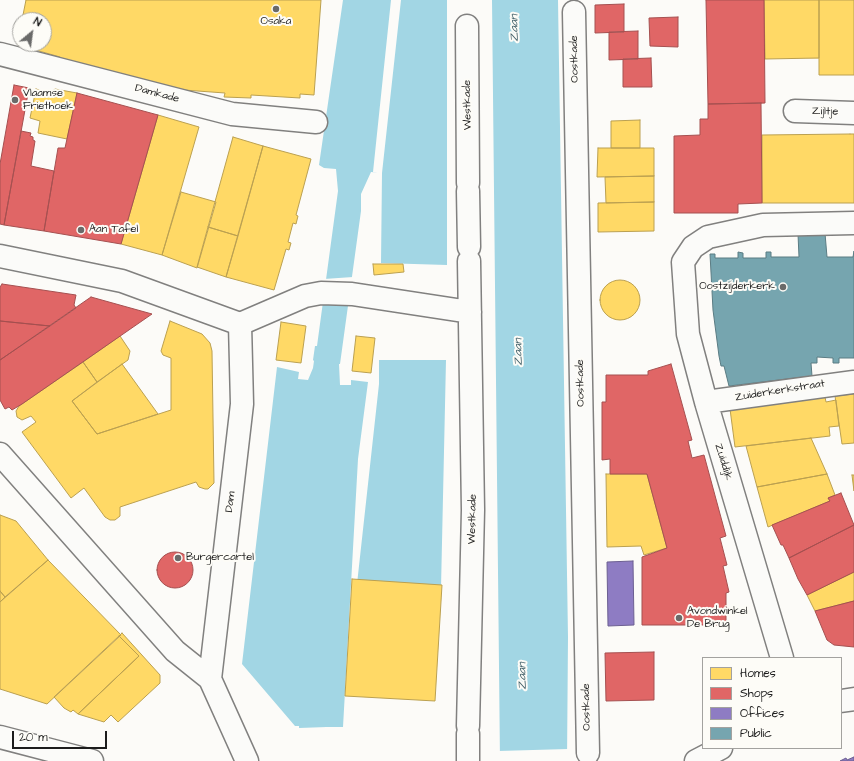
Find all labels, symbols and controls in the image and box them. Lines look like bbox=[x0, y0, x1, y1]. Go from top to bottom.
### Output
marker: Osaka bbox=[271, 4, 281, 14]
north arrow bbox=[12, 12, 52, 52]
text: N bbox=[31, 14, 44, 30]
water label: Zaan bbox=[508, 14, 522, 42]
place label: Osaka bbox=[261, 15, 291, 29]
street label: Oostkade bbox=[568, 35, 582, 83]
street label: Westkade bbox=[461, 80, 475, 130]
street label: Damkade bbox=[133, 82, 181, 106]
place label: Vlaamse Friethoek bbox=[23, 87, 73, 113]
marker: Vlaamse Friethoek bbox=[10, 95, 20, 105]
street label: Zijltje bbox=[812, 105, 838, 119]
place label: Aan Tafel bbox=[89, 223, 138, 237]
marker: Aan Tafel bbox=[76, 225, 86, 235]
place label: Oostzijderkerk bbox=[699, 280, 775, 294]
marker: Oostzijderkerk bbox=[778, 282, 788, 292]
water label: Zaan bbox=[512, 338, 526, 366]
street label: Oostkade bbox=[574, 359, 588, 407]
street label: Zuiderkerkstraat bbox=[734, 377, 826, 405]
street label: Zuiddijk bbox=[711, 442, 735, 482]
street label: Dam bbox=[223, 491, 239, 513]
street label: Westkade bbox=[466, 494, 480, 544]
place label: Burgercartel bbox=[186, 551, 254, 565]
marker: Burgercartel bbox=[173, 553, 183, 563]
place label: Avondwinkel De Brug bbox=[687, 605, 748, 631]
marker: Avondwinkel De Brug bbox=[674, 613, 684, 623]
legend bbox=[702, 657, 842, 749]
water label: Zaan bbox=[516, 662, 530, 690]
text: Homes bbox=[740, 665, 776, 682]
street label: Oostkade bbox=[580, 683, 594, 731]
text: Shops bbox=[740, 685, 773, 702]
text: Offices bbox=[740, 705, 784, 722]
scale bar bbox=[14, 723, 109, 749]
text: Public bbox=[740, 725, 772, 742]
text: 20 m bbox=[19, 729, 48, 746]

